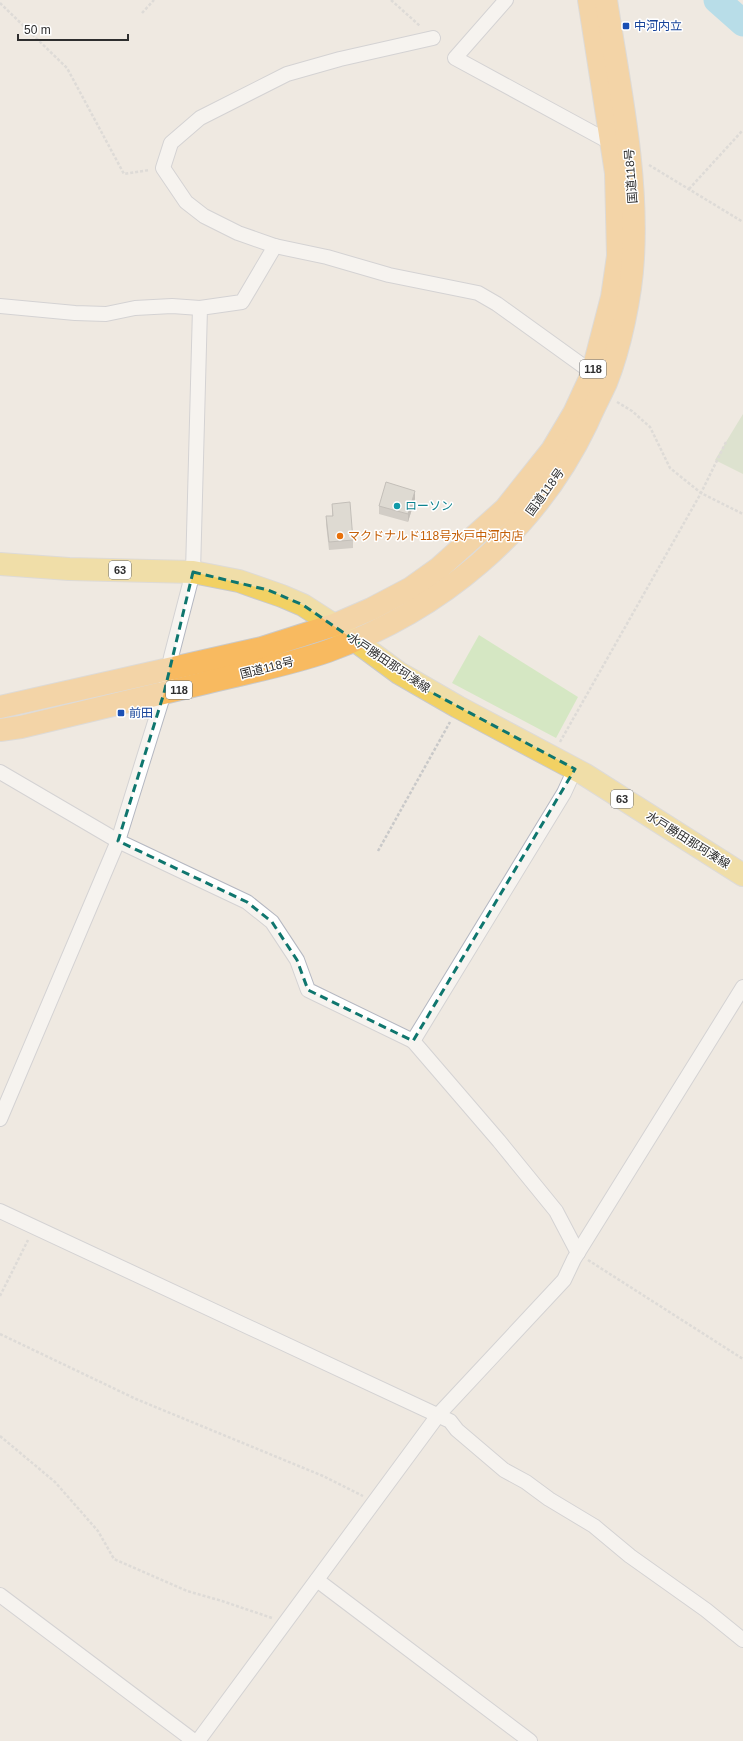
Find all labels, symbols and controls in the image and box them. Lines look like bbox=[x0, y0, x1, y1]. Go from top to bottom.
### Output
scale bar bbox=[18, 16, 128, 42]
place label: 中河内立 bbox=[634, 19, 682, 33]
marker: 中河内立 bbox=[621, 21, 631, 31]
text: 50 m bbox=[24, 23, 51, 37]
street label: 国道118号 bbox=[622, 148, 640, 204]
road number: 118 bbox=[580, 360, 606, 378]
street label: 国道118号 bbox=[523, 466, 567, 518]
place label: ローソン bbox=[405, 499, 453, 513]
marker: ローソン bbox=[392, 501, 402, 511]
place label: マクドナルド118号水戸中河内店 bbox=[348, 529, 523, 543]
marker: マクドナルド118号水戸中河内店 bbox=[335, 531, 345, 541]
road number: 63 bbox=[109, 561, 131, 579]
street label: 水戸勝田那珂湊線 bbox=[345, 630, 433, 696]
street label: 国道118号 bbox=[239, 655, 295, 681]
road number: 118 bbox=[166, 681, 192, 699]
place label: 前田 bbox=[129, 706, 153, 720]
marker: 前田 bbox=[116, 708, 126, 718]
road number: 63 bbox=[611, 790, 633, 808]
street label: 水戸勝田那珂湊線 bbox=[644, 809, 732, 871]

